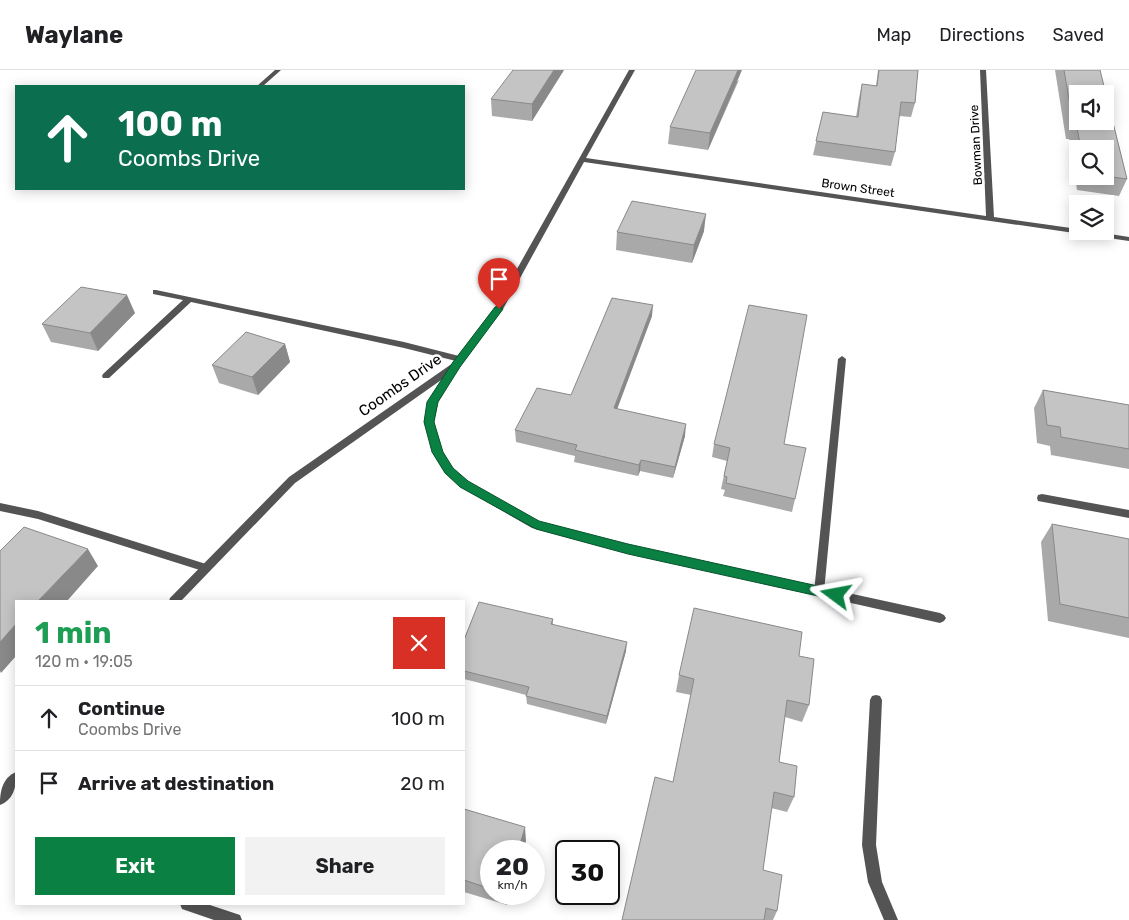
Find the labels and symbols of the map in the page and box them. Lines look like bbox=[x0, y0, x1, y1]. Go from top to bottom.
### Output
street label: Bowman Drive bbox=[967, 104, 985, 186]
street label: Brown Street bbox=[821, 176, 896, 200]
pin bbox=[478, 258, 520, 309]
street label: Coombs Drive bbox=[355, 350, 445, 420]
position arrow bbox=[809, 568, 861, 620]
speed limit sign: 30 bbox=[555, 840, 620, 905]

